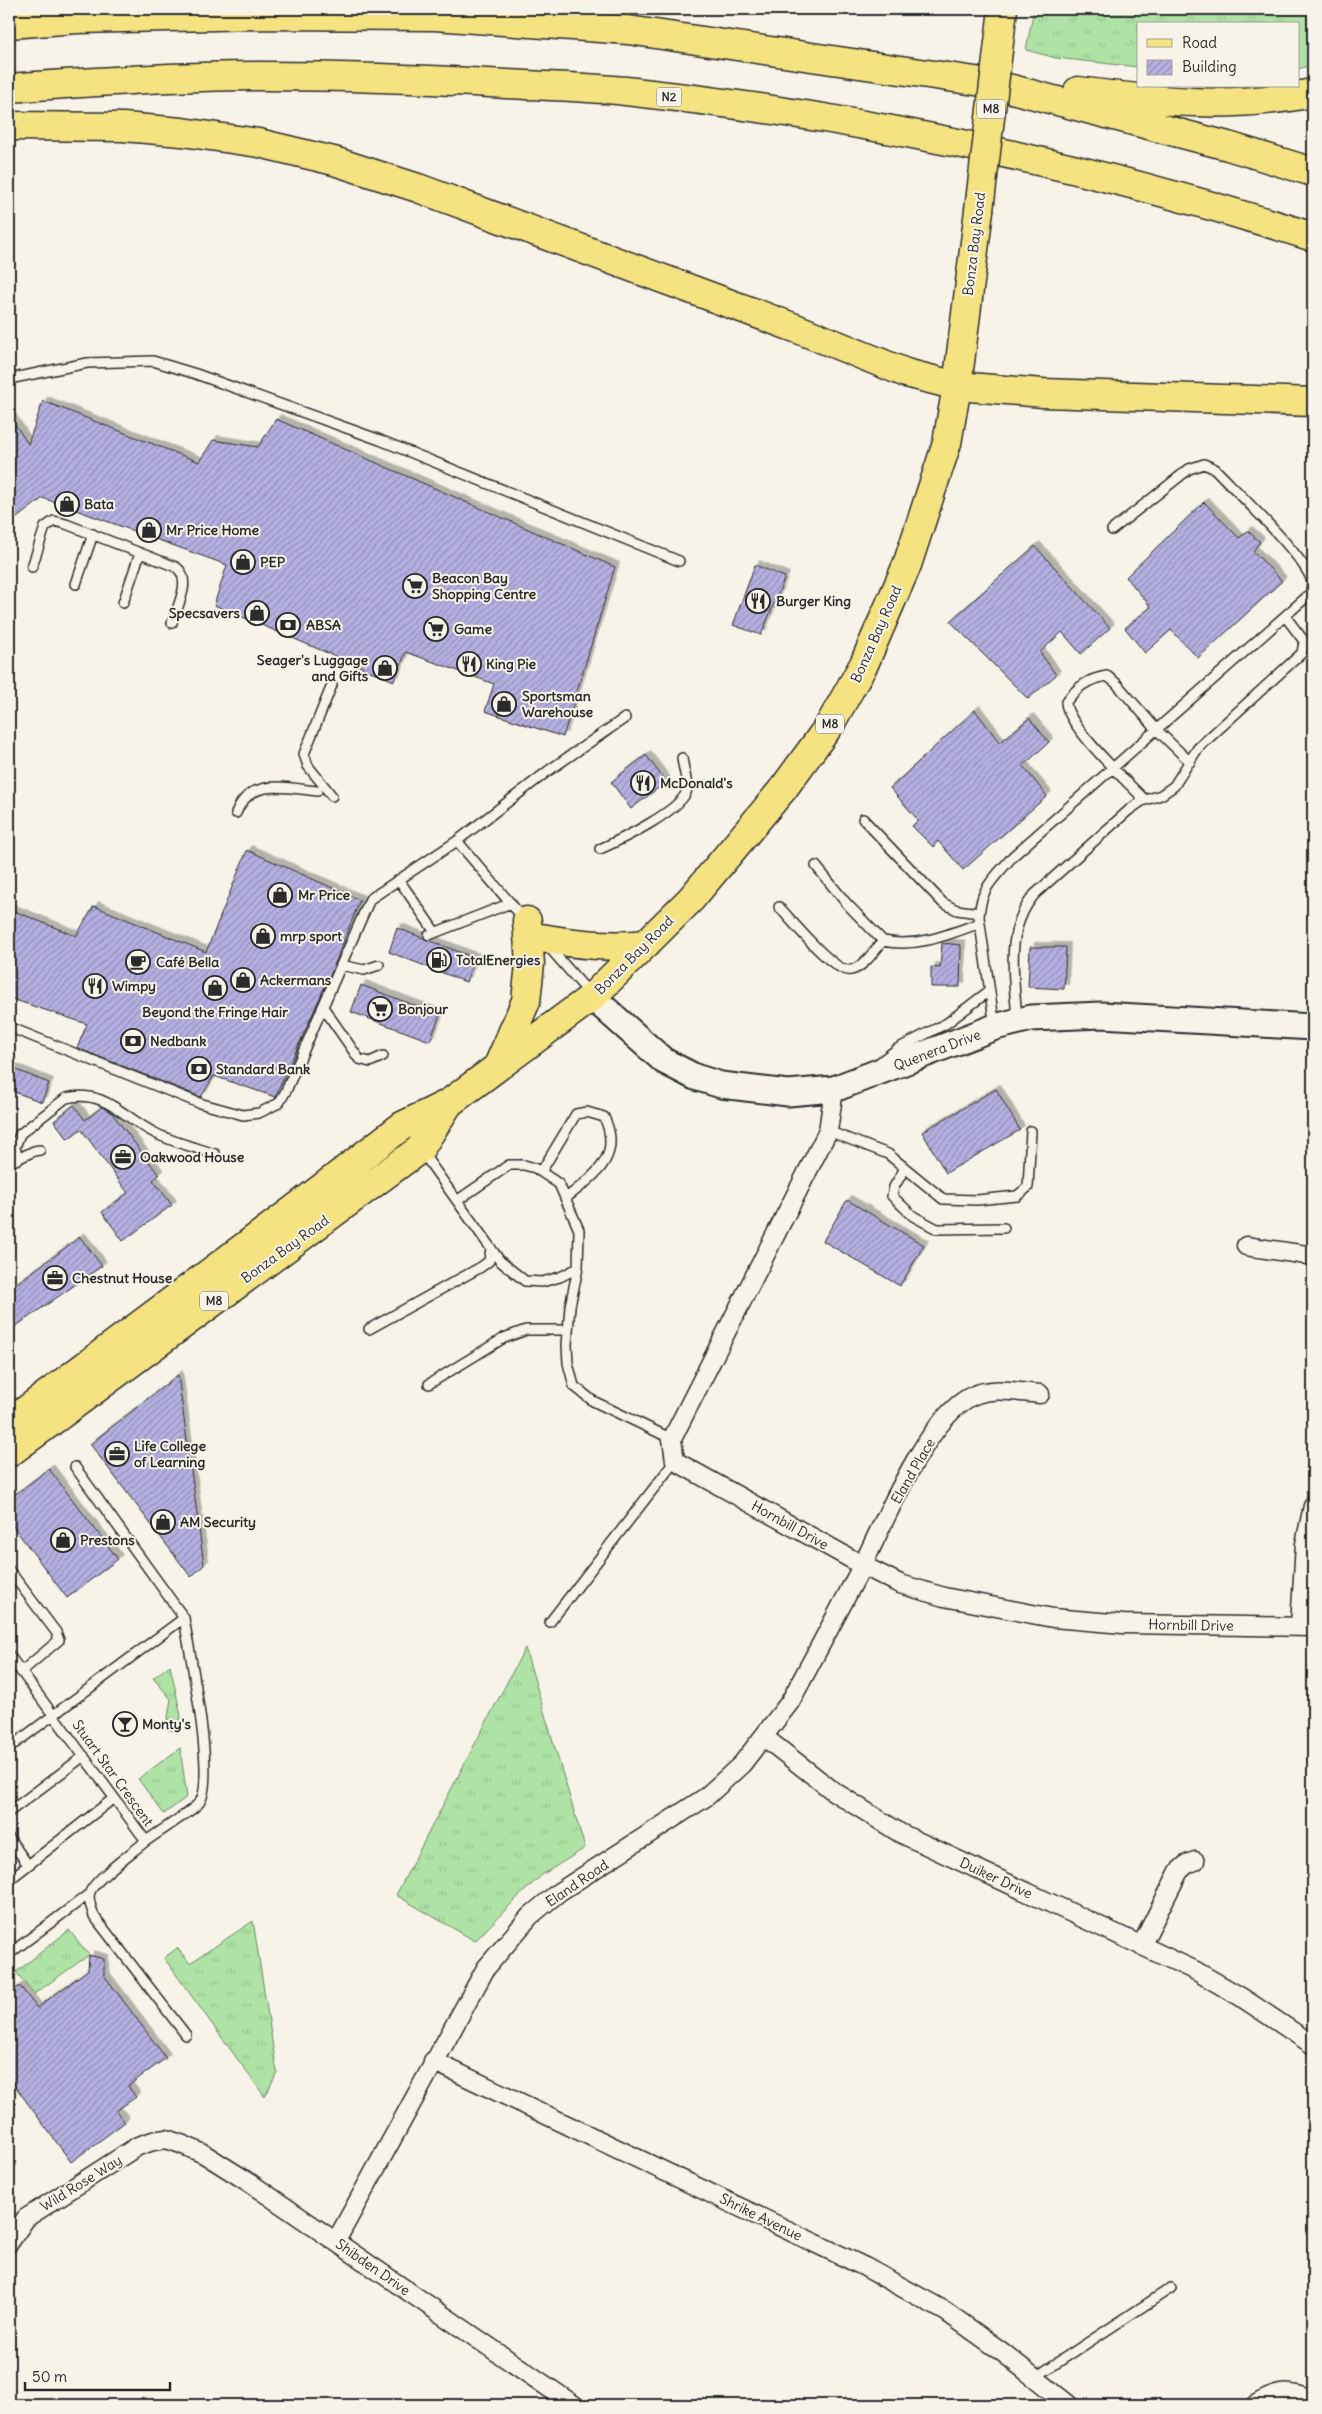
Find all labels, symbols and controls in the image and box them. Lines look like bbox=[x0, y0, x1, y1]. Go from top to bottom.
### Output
legend bbox=[1137, 22, 1300, 88]
text: Road bbox=[1182, 33, 1217, 52]
text: Building bbox=[1182, 57, 1237, 76]
road number: N2 bbox=[656, 88, 682, 106]
road number: M8 bbox=[977, 100, 1005, 118]
street label: Bonza Bay Road bbox=[959, 191, 989, 297]
shop icon: Bata bbox=[54, 491, 80, 517]
place label: Bata bbox=[84, 495, 114, 513]
shop icon: Mr Price Home bbox=[136, 517, 162, 543]
place label: Mr Price Home bbox=[166, 521, 260, 539]
shop icon: PEP bbox=[230, 549, 256, 575]
place label: PEP bbox=[260, 553, 286, 571]
place label: Beacon Bay Shopping Centre bbox=[432, 569, 536, 603]
supermarket icon: Beacon Bay Shopping Centre bbox=[402, 573, 428, 599]
street label: Bonza Bay Road bbox=[847, 583, 905, 685]
restaurant icon: Burger King bbox=[745, 588, 771, 614]
place label: Burger King bbox=[776, 592, 851, 610]
shop icon: Specsavers bbox=[244, 600, 270, 626]
place label: Specsavers bbox=[169, 604, 241, 622]
bank icon: ABSA bbox=[275, 612, 301, 638]
place label: ABSA bbox=[306, 616, 341, 634]
supermarket icon: Game bbox=[423, 616, 449, 642]
place label: Game bbox=[454, 620, 492, 638]
place label: Seager's Luggage and Gifts bbox=[257, 651, 369, 685]
restaurant icon: King Pie bbox=[456, 651, 482, 677]
shop icon: Seager's Luggage and Gifts bbox=[372, 655, 398, 681]
place label: King Pie bbox=[486, 655, 537, 673]
place label: Sportsman Warehouse bbox=[522, 687, 594, 721]
shop icon: Sportsman Warehouse bbox=[491, 691, 517, 717]
road number: M8 bbox=[816, 714, 844, 734]
restaurant icon: McDonald's bbox=[630, 770, 656, 796]
place label: McDonald's bbox=[660, 774, 733, 792]
shop icon: Mr Price bbox=[267, 882, 293, 908]
place label: Mr Price bbox=[298, 886, 351, 904]
street label: Bonza Bay Road bbox=[591, 912, 677, 998]
shop icon: mrp sport bbox=[250, 923, 276, 949]
place label: mrp sport bbox=[280, 927, 342, 945]
fuel station icon: TotalEnergies bbox=[426, 947, 452, 973]
cafe icon: Café Bella bbox=[125, 949, 151, 975]
place label: TotalEnergies bbox=[456, 951, 541, 969]
place label: Café Bella bbox=[156, 953, 219, 971]
shop icon: Ackermans bbox=[230, 967, 256, 993]
place label: Ackermans bbox=[260, 971, 332, 989]
restaurant icon: Wimpy bbox=[82, 973, 108, 999]
shop icon: Beyond the Fringe Hair bbox=[202, 975, 228, 1001]
place label: Wimpy bbox=[112, 977, 156, 995]
supermarket icon: Bonjour bbox=[367, 996, 393, 1022]
place label: Bonjour bbox=[398, 1000, 448, 1018]
place label: Beyond the Fringe Hair bbox=[142, 1003, 288, 1021]
street label: Quenera Drive bbox=[891, 1025, 983, 1075]
bank icon: Nedbank bbox=[120, 1028, 146, 1054]
place label: Nedbank bbox=[150, 1032, 206, 1050]
bank icon: Standard Bank bbox=[186, 1056, 212, 1082]
place label: Standard Bank bbox=[216, 1060, 310, 1078]
office icon: Oakwood House bbox=[110, 1144, 136, 1170]
place label: Oakwood House bbox=[140, 1148, 245, 1166]
street label: Bonza Bay Road bbox=[238, 1211, 332, 1287]
office icon: Chestnut House bbox=[42, 1265, 68, 1291]
place label: Chestnut House bbox=[72, 1269, 173, 1287]
road number: M8 bbox=[200, 1292, 228, 1310]
street label: Eland Place bbox=[887, 1435, 939, 1507]
place label: Life College of Learning bbox=[134, 1437, 206, 1471]
office icon: Life College of Learning bbox=[104, 1441, 130, 1467]
street label: Hornbill Drive bbox=[748, 1496, 832, 1554]
shop icon: AM Security bbox=[150, 1509, 176, 1535]
place label: AM Security bbox=[180, 1513, 256, 1531]
shop icon: Prestons bbox=[50, 1527, 76, 1553]
place label: Prestons bbox=[80, 1531, 135, 1549]
street label: Hornbill Drive bbox=[1148, 1615, 1234, 1635]
bar icon: Monty's bbox=[112, 1711, 138, 1737]
place label: Monty's bbox=[142, 1715, 191, 1733]
street label: Stuart Star Crescent bbox=[68, 1716, 158, 1830]
street label: Duiker Drive bbox=[957, 1853, 1035, 1903]
street label: Eland Road bbox=[542, 1855, 612, 1911]
street label: Wild Rose Way bbox=[37, 2151, 125, 2215]
street label: Shrike Avenue bbox=[717, 2189, 805, 2245]
street label: Shibden Drive bbox=[332, 2235, 414, 2299]
scale bar bbox=[25, 2359, 170, 2391]
text: 50 m bbox=[32, 2367, 67, 2386]

